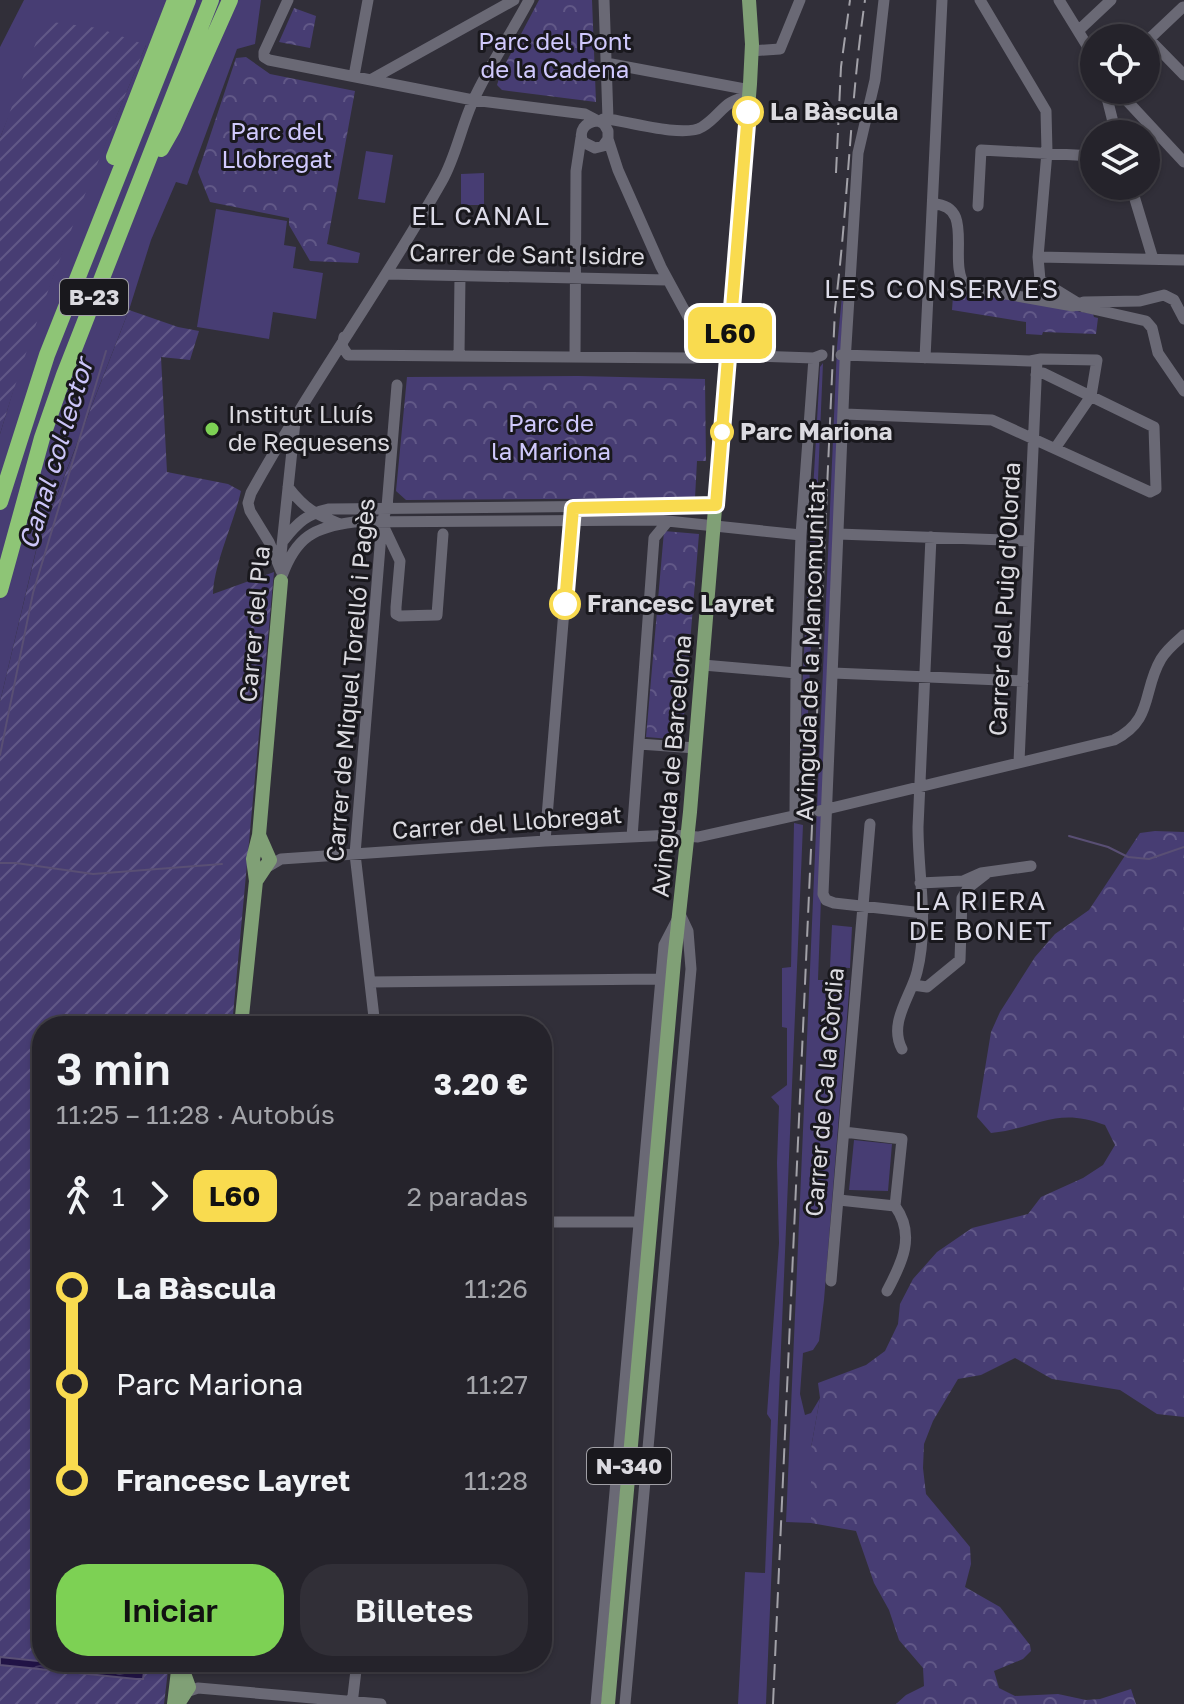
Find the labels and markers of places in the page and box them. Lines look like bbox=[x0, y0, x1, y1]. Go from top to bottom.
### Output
place label: La Bàscula bbox=[770, 96, 898, 125]
marker: La Bàscula bbox=[733, 97, 763, 127]
place label: Institut Lluís de Requesens bbox=[228, 399, 390, 456]
place label: Parc Mariona bbox=[740, 416, 893, 445]
marker: Institut Lluís de Requesens bbox=[203, 420, 221, 438]
marker: Parc Mariona bbox=[711, 421, 733, 443]
place label: Francesc Layret bbox=[587, 588, 774, 617]
marker: Francesc Layret bbox=[550, 589, 580, 619]

